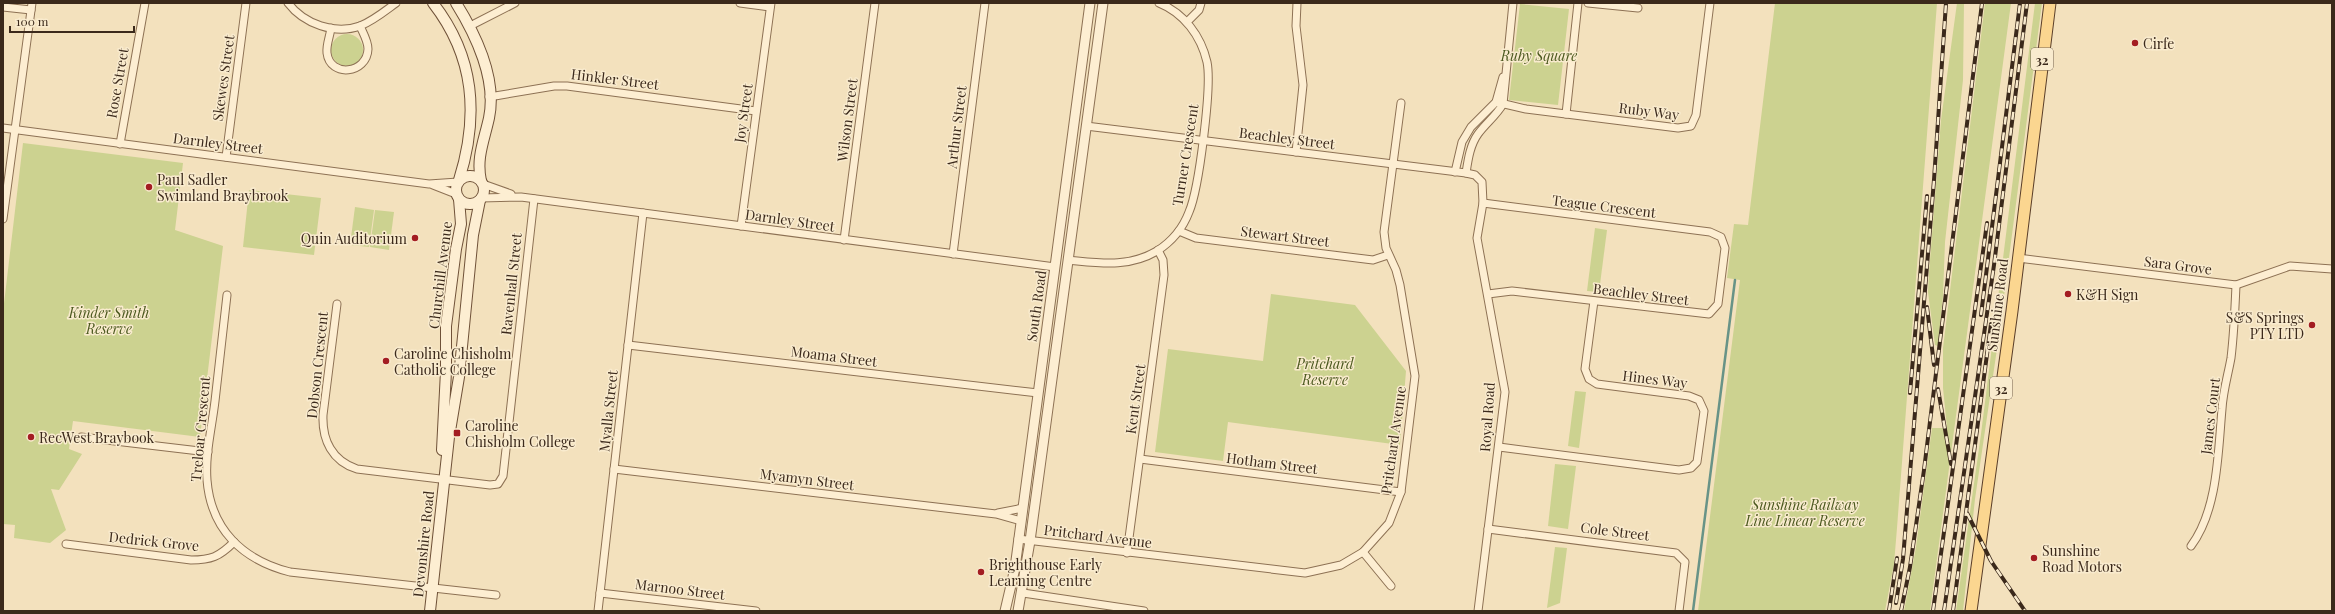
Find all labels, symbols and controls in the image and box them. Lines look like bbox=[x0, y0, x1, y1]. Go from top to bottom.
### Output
scale bar bbox=[10, 8, 134, 34]
text: 100 m bbox=[16, 13, 49, 29]
street label: Skewes Street bbox=[208, 33, 239, 122]
place label: Cirfe bbox=[2143, 34, 2174, 53]
marker: Cirfe bbox=[2130, 38, 2140, 48]
street label: Rose Street bbox=[101, 45, 133, 120]
park label: Ruby Square bbox=[1500, 46, 1577, 65]
road number: 32 bbox=[2031, 48, 2053, 70]
street label: Hinkler Street bbox=[570, 64, 661, 94]
street label: Wilson Street bbox=[832, 76, 862, 164]
street label: Joy Street bbox=[729, 81, 757, 145]
street label: Arthur Street bbox=[941, 83, 971, 171]
street label: Ruby Way bbox=[1618, 98, 1680, 124]
street label: Turner Crescent bbox=[1168, 102, 1203, 207]
street label: Beachley Street bbox=[1238, 123, 1337, 153]
street label: Darnley Street bbox=[172, 128, 265, 158]
place label: Paul Sadler Swimland Braybrook bbox=[157, 170, 289, 205]
marker: Paul Sadler Swimland Braybrook bbox=[144, 182, 154, 192]
street label: Teague Crescent bbox=[1551, 190, 1658, 222]
street label: Darnley Street bbox=[744, 204, 837, 236]
street label: Churchill Avenue bbox=[424, 220, 456, 330]
street label: Stewart Street bbox=[1240, 221, 1331, 251]
place label: Quin Auditorium bbox=[301, 229, 408, 248]
street label: Ravenhall Street bbox=[496, 231, 526, 336]
marker: Quin Auditorium bbox=[410, 233, 420, 243]
street label: Sara Grove bbox=[2143, 251, 2213, 279]
street label: Sunshine Road bbox=[1982, 257, 2012, 353]
street label: South Road bbox=[1022, 269, 1050, 343]
street label: Beachley Street bbox=[1592, 279, 1691, 309]
place label: K&H Sign bbox=[2076, 285, 2139, 304]
marker: K&H Sign bbox=[2063, 289, 2073, 299]
park label: Kinder Smith Reserve bbox=[68, 303, 149, 338]
place label: S&S Springs PTY LTD bbox=[2226, 308, 2304, 343]
street label: Dobson Crescent bbox=[302, 309, 332, 419]
marker: S&S Springs PTY LTD bbox=[2307, 320, 2317, 330]
street label: Moama Street bbox=[790, 341, 879, 371]
place label: Caroline Chisholm Catholic College bbox=[394, 344, 512, 379]
park label: Pritchard Reserve bbox=[1295, 354, 1354, 389]
marker: Caroline Chisholm Catholic College bbox=[381, 356, 391, 366]
street label: Kent Street bbox=[1121, 362, 1149, 435]
street label: Hines Way bbox=[1621, 366, 1689, 392]
street label: Myalla Street bbox=[594, 368, 622, 453]
street label: Treloar Crescent bbox=[186, 374, 214, 483]
street label: James Court bbox=[2196, 376, 2224, 456]
road number: 32 bbox=[1990, 377, 2012, 399]
street label: Royal Road bbox=[1475, 381, 1499, 453]
street label: Pritchard Avenue bbox=[1376, 385, 1410, 495]
place label: Caroline Chisholm College bbox=[465, 416, 575, 451]
place label: RecWest Braybook bbox=[39, 428, 155, 447]
marker: Caroline Chisholm College bbox=[452, 428, 462, 438]
marker: RecWest Braybook bbox=[26, 432, 36, 442]
street label: Hotham Street bbox=[1225, 448, 1320, 478]
street label: Myamyn Street bbox=[759, 464, 856, 494]
street label: Devonshire Road bbox=[408, 490, 438, 598]
park label: Sunshine Railway Line Linear Reserve bbox=[1744, 495, 1865, 530]
street label: Cole Street bbox=[1579, 517, 1652, 545]
street label: Pritchard Avenue bbox=[1043, 520, 1153, 552]
street label: Dedrick Grove bbox=[108, 527, 200, 555]
place label: Sunshine Road Motors bbox=[2042, 541, 2122, 576]
marker: Sunshine Road Motors bbox=[2029, 553, 2039, 563]
place label: Brighthouse Early Learning Centre bbox=[989, 555, 1102, 590]
marker: Brighthouse Early Learning Centre bbox=[976, 567, 986, 577]
street label: Marnoo Street bbox=[634, 574, 727, 604]

